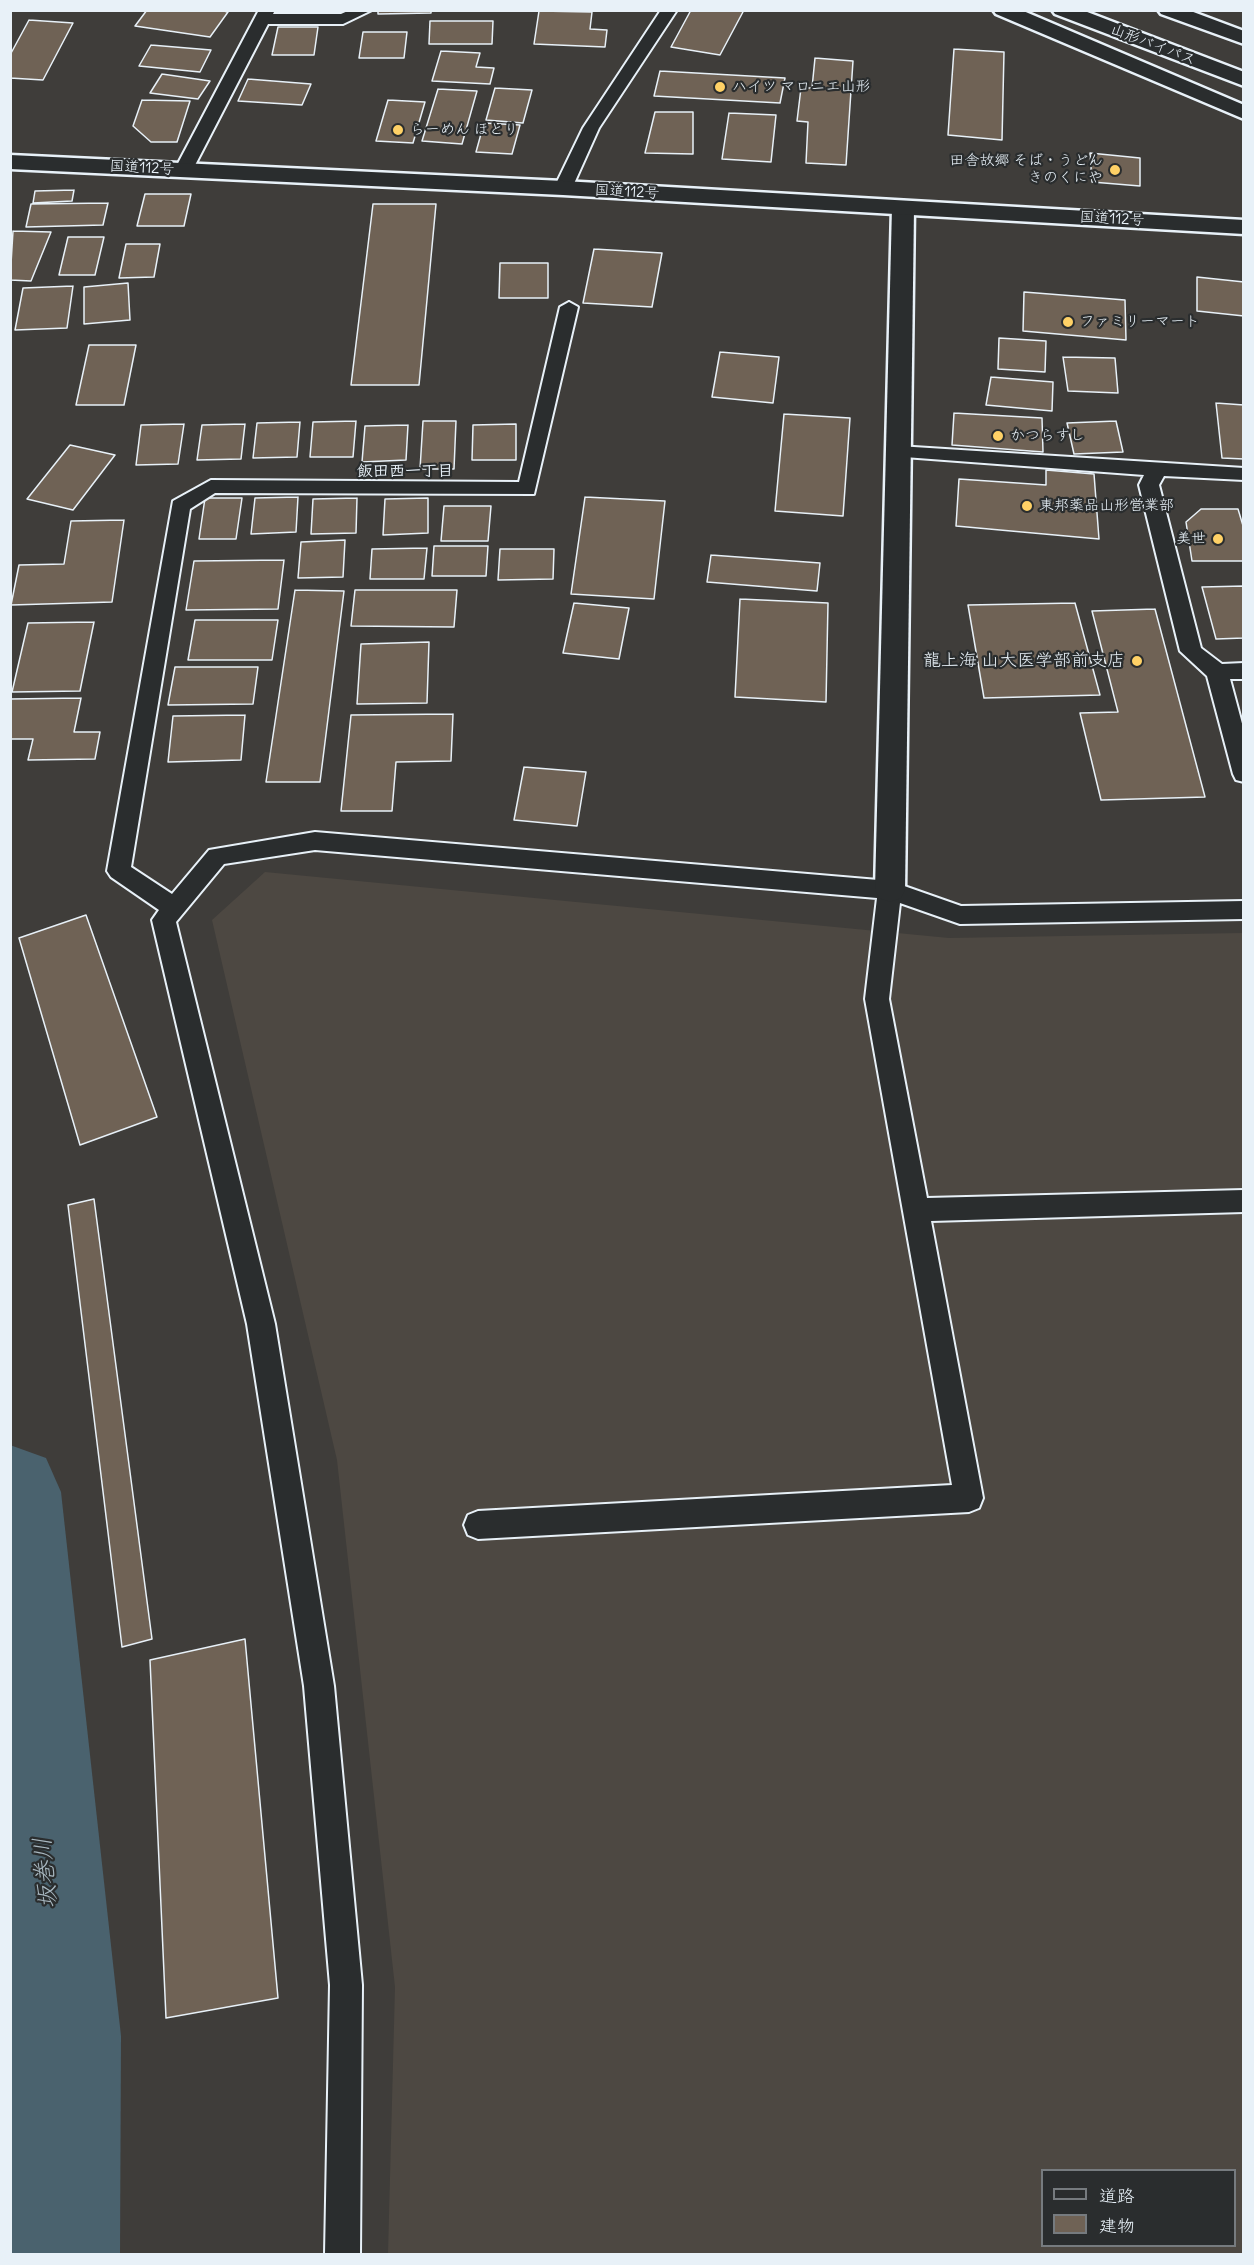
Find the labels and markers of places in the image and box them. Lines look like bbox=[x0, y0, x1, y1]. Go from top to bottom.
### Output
place label: ハイツ マロニエ山形 bbox=[732, 78, 871, 96]
marker: ハイツ マロニエ山形 bbox=[713, 80, 727, 94]
place label: らーめん ほとり bbox=[410, 121, 519, 139]
marker: らーめん ほとり bbox=[391, 123, 405, 137]
place label: 田舎故郷 そば・うどん きのくにや bbox=[949, 152, 1103, 187]
marker: 田舎故郷 そば・うどん きのくにや bbox=[1108, 163, 1122, 177]
place label: ファミリーマート bbox=[1080, 313, 1200, 331]
marker: ファミリーマート bbox=[1061, 315, 1075, 329]
place label: かつらすし bbox=[1010, 427, 1085, 445]
marker: かつらすし bbox=[991, 429, 1005, 443]
place label: 東邦薬品山形営業部 bbox=[1039, 497, 1174, 515]
marker: 東邦薬品山形営業部 bbox=[1020, 499, 1034, 513]
place label: 美世 bbox=[1176, 530, 1206, 548]
marker: 美世 bbox=[1211, 532, 1225, 546]
place label: 龍上海 山大医学部前支店 bbox=[923, 650, 1125, 672]
marker: 龍上海 山大医学部前支店 bbox=[1130, 654, 1144, 668]

